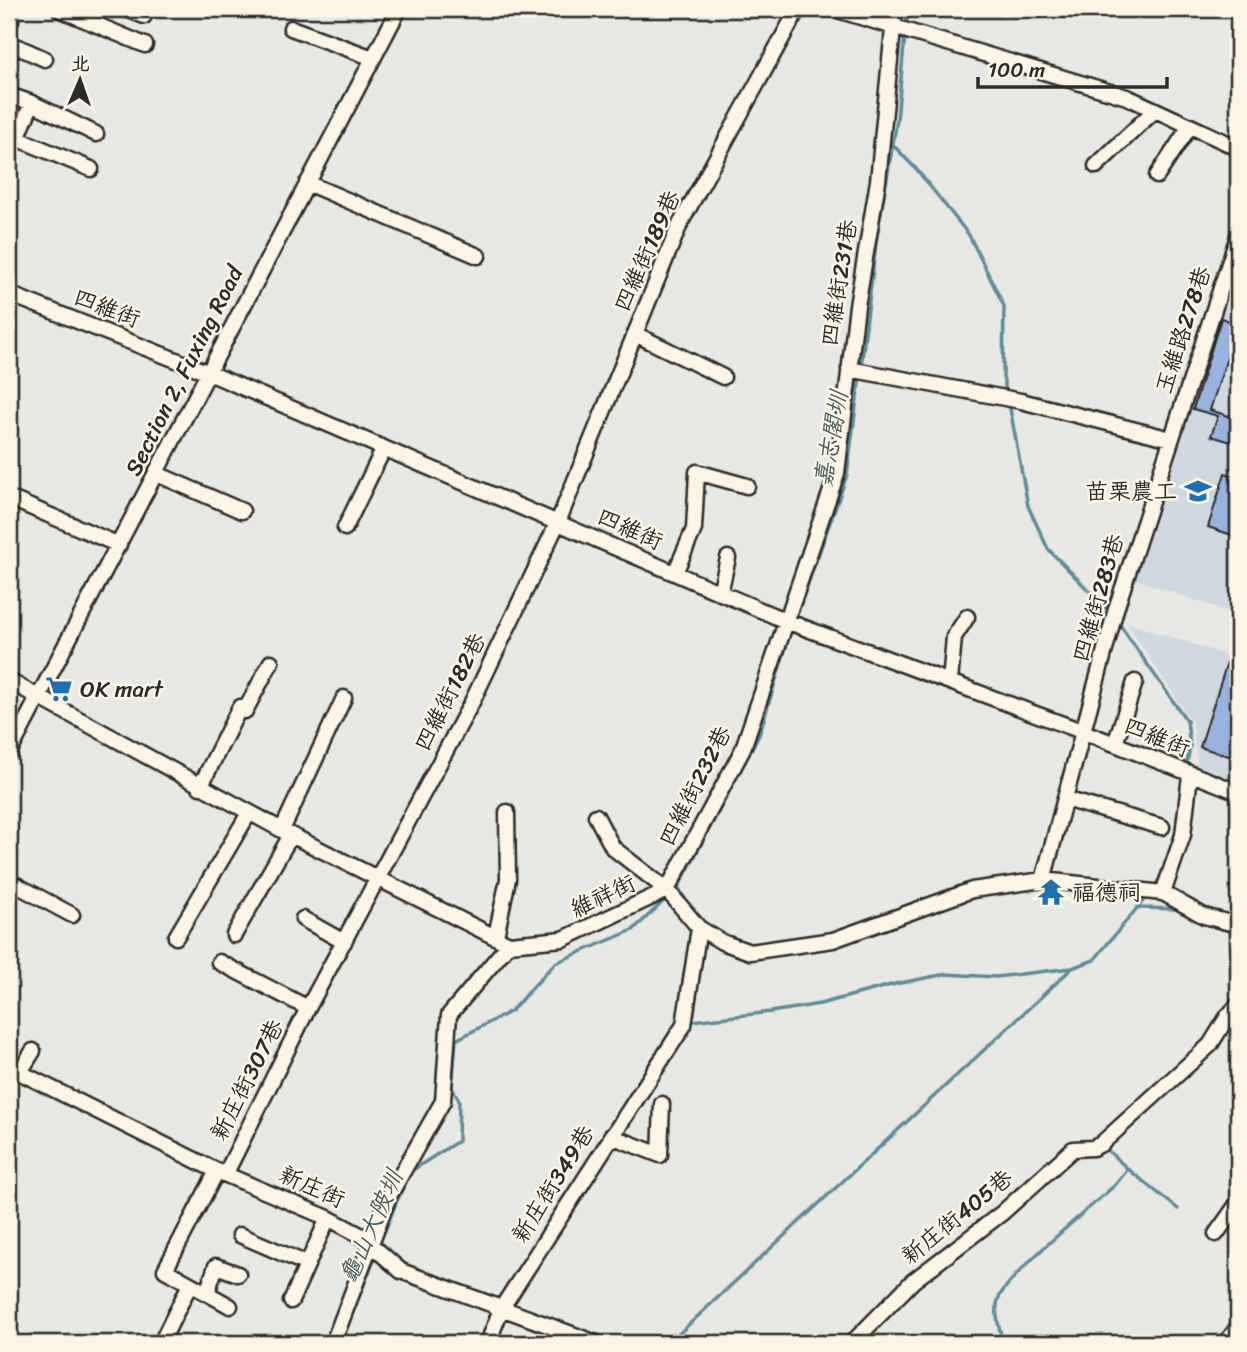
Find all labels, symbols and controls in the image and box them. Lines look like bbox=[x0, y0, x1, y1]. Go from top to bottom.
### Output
north arrow bbox=[46, 46, 116, 116]
scale bar bbox=[978, 46, 1166, 90]
text: 北 bbox=[70, 47, 91, 80]
text: 100 m bbox=[988, 51, 1045, 89]
street label: 四維街189巷 bbox=[602, 182, 693, 319]
street label: 四維街231巷 bbox=[809, 216, 869, 349]
street label: Section 2, Fuxing Road bbox=[113, 257, 256, 483]
street label: 玉維路278巷 bbox=[1143, 260, 1223, 399]
street label: 四維街 bbox=[67, 276, 147, 340]
water label: 嘉志閣圳 bbox=[802, 385, 861, 490]
place label: 苗栗農工 bbox=[1085, 471, 1177, 512]
school or university icon: 苗栗農工 bbox=[1183, 476, 1213, 506]
street label: 四維街 bbox=[590, 496, 670, 562]
street label: 四維街283巷 bbox=[1060, 528, 1136, 667]
street label: 四維街182巷 bbox=[402, 624, 498, 759]
place label: OK mart bbox=[80, 669, 165, 710]
supermarket icon: OK mart bbox=[44, 674, 74, 704]
street label: 四維街 bbox=[1117, 705, 1197, 769]
street label: 四維街232巷 bbox=[647, 717, 743, 854]
street label: 維祥街 bbox=[563, 863, 643, 929]
place label: 福德祠 bbox=[1072, 872, 1141, 913]
temple icon: 福德祠 bbox=[1036, 877, 1066, 907]
street label: 新庄街307巷 bbox=[199, 1011, 296, 1148]
street label: 新庄街349巷 bbox=[500, 1116, 606, 1251]
street label: 新庄街 bbox=[272, 1154, 352, 1220]
street label: 新庄街405巷 bbox=[892, 1158, 1023, 1275]
water label: 龜山大陂圳 bbox=[327, 1161, 416, 1290]

